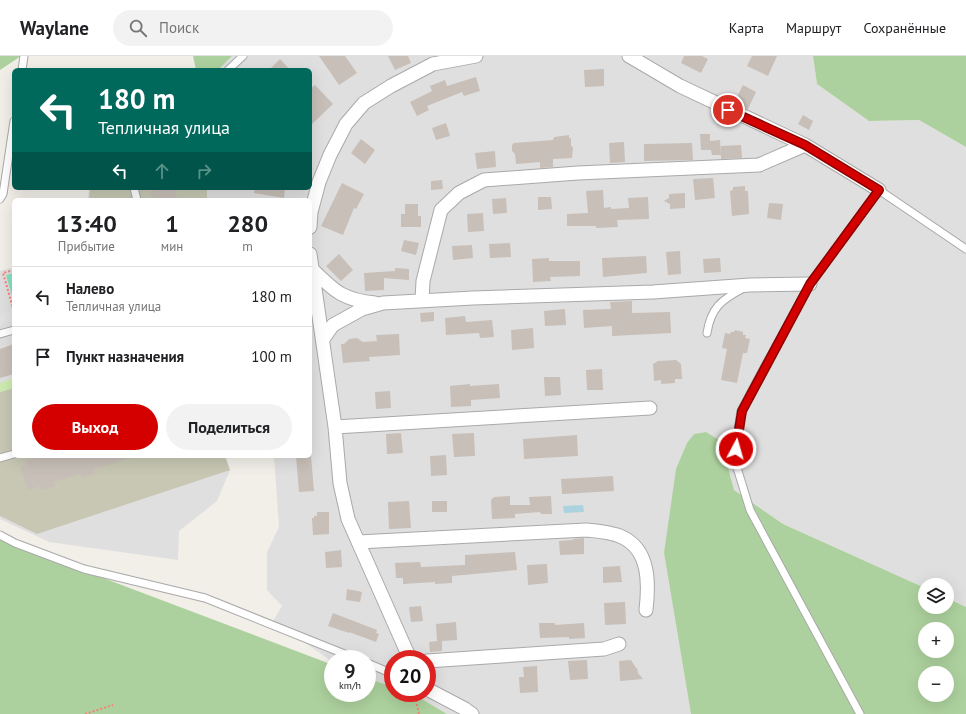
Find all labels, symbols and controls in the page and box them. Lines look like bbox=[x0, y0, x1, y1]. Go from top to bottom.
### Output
search box bbox=[113, 10, 393, 46]
text: Waylane bbox=[20, 16, 89, 40]
icon: search bbox=[127, 17, 149, 39]
text: Поиск bbox=[159, 18, 199, 37]
text: Карта bbox=[729, 19, 764, 37]
text: Маршрут bbox=[786, 19, 841, 37]
text: Сохранённые bbox=[863, 19, 946, 37]
text: 180 m bbox=[98, 80, 175, 117]
icon: left bbox=[32, 84, 84, 136]
pin bbox=[711, 93, 745, 127]
icon: arrive bbox=[717, 99, 739, 121]
text: Тепличная улица bbox=[98, 116, 230, 139]
icon: left bbox=[109, 160, 131, 182]
icon: ahead bbox=[151, 160, 173, 182]
icon: right bbox=[193, 160, 215, 182]
text: 13:40 bbox=[56, 208, 117, 239]
text: 1 bbox=[165, 208, 179, 239]
text: 280 bbox=[227, 208, 268, 239]
text: Прибытие bbox=[58, 238, 115, 255]
text: мин bbox=[161, 238, 183, 255]
text: m bbox=[242, 238, 253, 255]
text: Налево bbox=[66, 279, 114, 298]
icon: left bbox=[32, 286, 54, 308]
text: 180 m bbox=[251, 287, 292, 306]
text: Тепличная улица bbox=[66, 298, 161, 315]
icon: arrive bbox=[32, 346, 54, 368]
text: Пункт назначения bbox=[66, 347, 184, 366]
text: 100 m bbox=[251, 347, 292, 366]
button: Выход bbox=[32, 404, 158, 450]
button: Поделиться bbox=[166, 404, 292, 450]
position arrow bbox=[715, 428, 757, 470]
map controls bbox=[918, 578, 954, 702]
button: layers bbox=[918, 578, 954, 614]
button: + bbox=[918, 622, 954, 658]
speed limit sign: 20 bbox=[384, 650, 436, 702]
text: 9 bbox=[344, 658, 356, 684]
button: − bbox=[918, 666, 954, 702]
text: km/h bbox=[339, 679, 361, 692]

